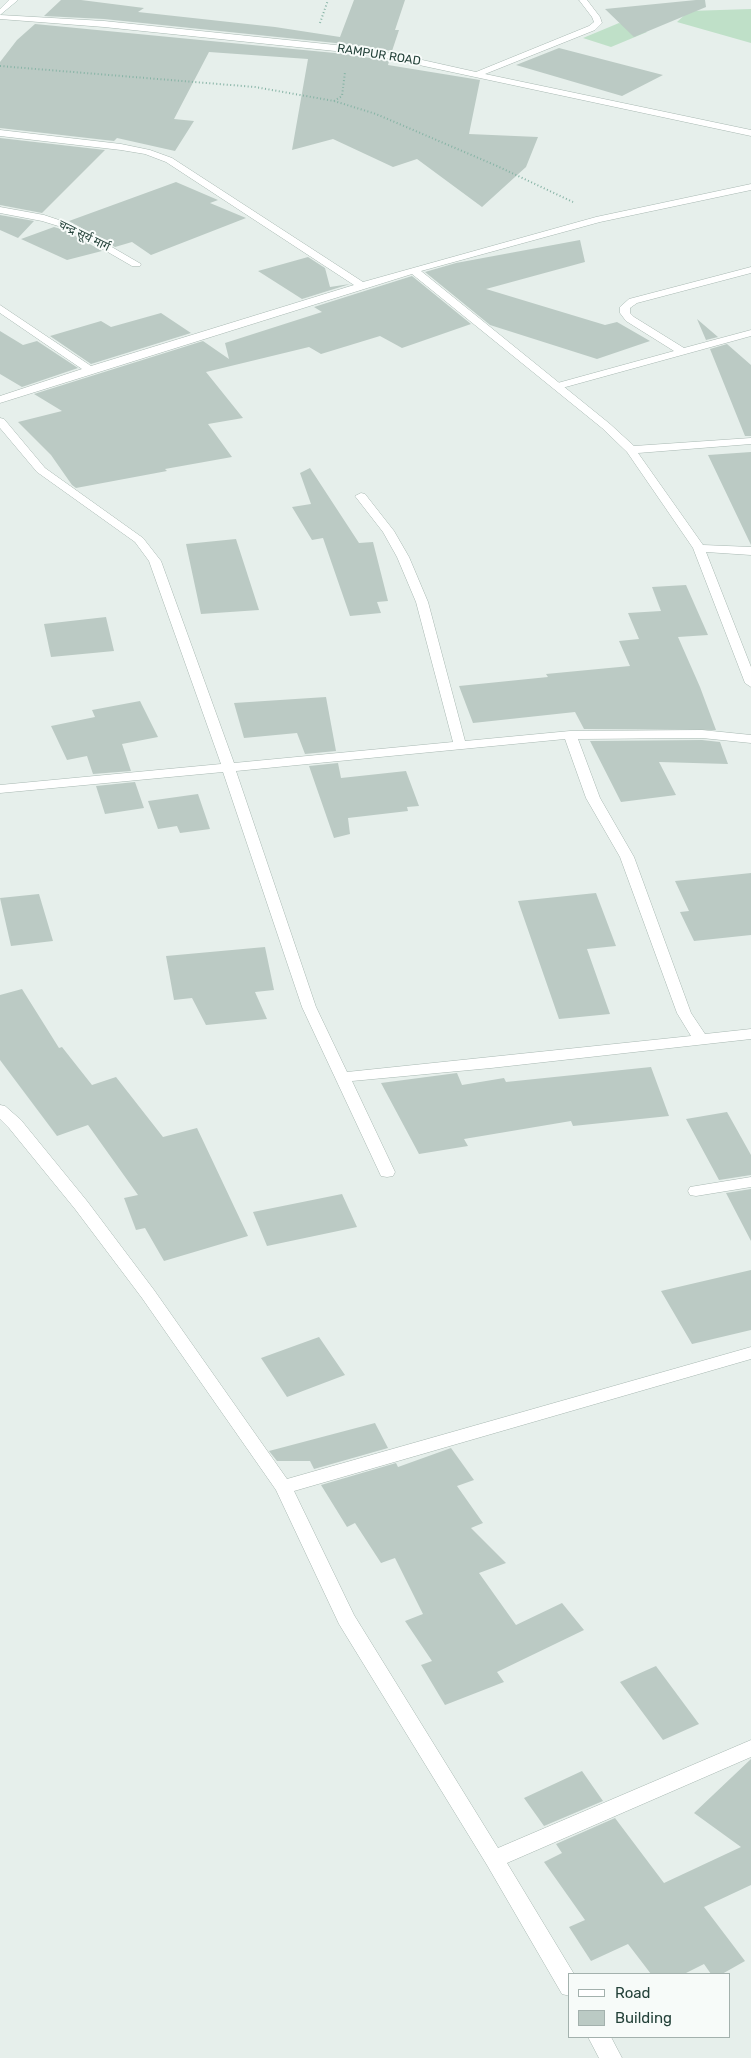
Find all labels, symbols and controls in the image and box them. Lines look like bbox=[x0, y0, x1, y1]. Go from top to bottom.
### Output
street label: RAMPUR ROAD bbox=[336, 41, 422, 69]
street label: चन्द्र सूर्य मार्ग bbox=[56, 217, 112, 255]
legend bbox=[568, 1973, 731, 2038]
text: Road bbox=[615, 1984, 651, 2002]
text: Building bbox=[615, 2009, 672, 2027]

